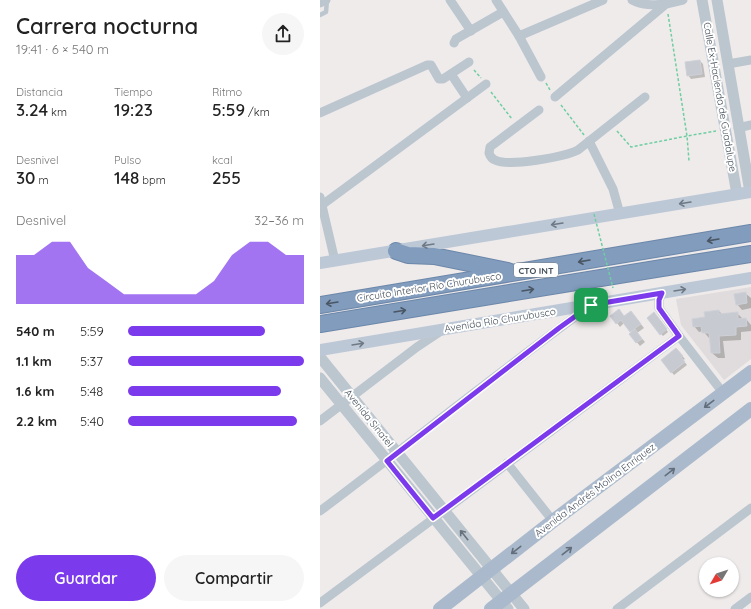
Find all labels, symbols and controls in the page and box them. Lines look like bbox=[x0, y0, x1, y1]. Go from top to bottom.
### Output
text: Carrera nocturna bbox=[16, 12, 198, 40]
button: share bbox=[262, 13, 304, 55]
street label: Calle Ex-Hacienda de Guadalupe bbox=[700, 21, 740, 173]
text: 19:41 · 6 × 540 m bbox=[16, 41, 109, 57]
text: Distancia bbox=[16, 85, 63, 99]
text: Tiempo bbox=[114, 85, 153, 99]
text: Ritmo bbox=[212, 85, 242, 99]
text: 3.24 bbox=[16, 99, 48, 120]
text: 19:23 bbox=[114, 99, 153, 120]
text: 5:59 bbox=[212, 99, 245, 120]
text: km bbox=[48, 105, 67, 119]
text: /km bbox=[245, 105, 270, 119]
text: Desnivel bbox=[16, 153, 59, 167]
text: Pulso bbox=[114, 153, 141, 167]
text: kcal bbox=[212, 153, 233, 167]
text: 30 bbox=[16, 167, 35, 188]
text: 148 bbox=[114, 167, 139, 188]
text: 255 bbox=[212, 167, 241, 188]
text: m bbox=[35, 173, 48, 187]
text: bpm bbox=[139, 173, 166, 187]
one-way arrow bbox=[679, 199, 692, 207]
text: Desnivel bbox=[16, 212, 66, 228]
text: 32–36 m bbox=[254, 212, 304, 228]
one-way arrow bbox=[550, 220, 563, 228]
one-way arrow bbox=[706, 236, 719, 244]
one-way arrow bbox=[422, 241, 435, 249]
one-way arrow bbox=[578, 258, 591, 266]
road number: CTO INT bbox=[514, 263, 558, 277]
street label: Circuito Interior Río Churubusco bbox=[356, 269, 502, 305]
one-way arrow bbox=[521, 286, 534, 294]
one-way arrow bbox=[673, 286, 686, 294]
pin bbox=[574, 288, 608, 322]
icon: arrive bbox=[580, 294, 602, 316]
one-way arrow bbox=[326, 300, 339, 308]
street label: Avenida Río Churubusco bbox=[443, 305, 557, 335]
one-way arrow bbox=[393, 307, 406, 315]
text: 540 m bbox=[16, 323, 55, 339]
text: 5:59 bbox=[80, 323, 104, 339]
one-way arrow bbox=[352, 339, 365, 347]
text: 1.1 km bbox=[16, 353, 52, 369]
text: 5:37 bbox=[80, 353, 103, 369]
text: 1.6 km bbox=[16, 383, 55, 399]
text: 5:48 bbox=[80, 383, 103, 399]
street label: Avenida Sinatel bbox=[342, 386, 396, 450]
one-way arrow bbox=[704, 400, 715, 409]
text: 2.2 km bbox=[16, 413, 57, 429]
text: 5:40 bbox=[80, 413, 104, 429]
street label: Avenida Andrés Molina Enríquez bbox=[532, 440, 658, 540]
one-way arrow bbox=[664, 467, 675, 476]
one-way arrow bbox=[460, 530, 469, 540]
one-way arrow bbox=[511, 546, 522, 555]
one-way arrow bbox=[561, 547, 572, 555]
button: Guardar bbox=[16, 555, 156, 601]
button: Compartir bbox=[164, 555, 304, 601]
north arrow bbox=[699, 557, 739, 597]
map controls bbox=[699, 557, 739, 597]

